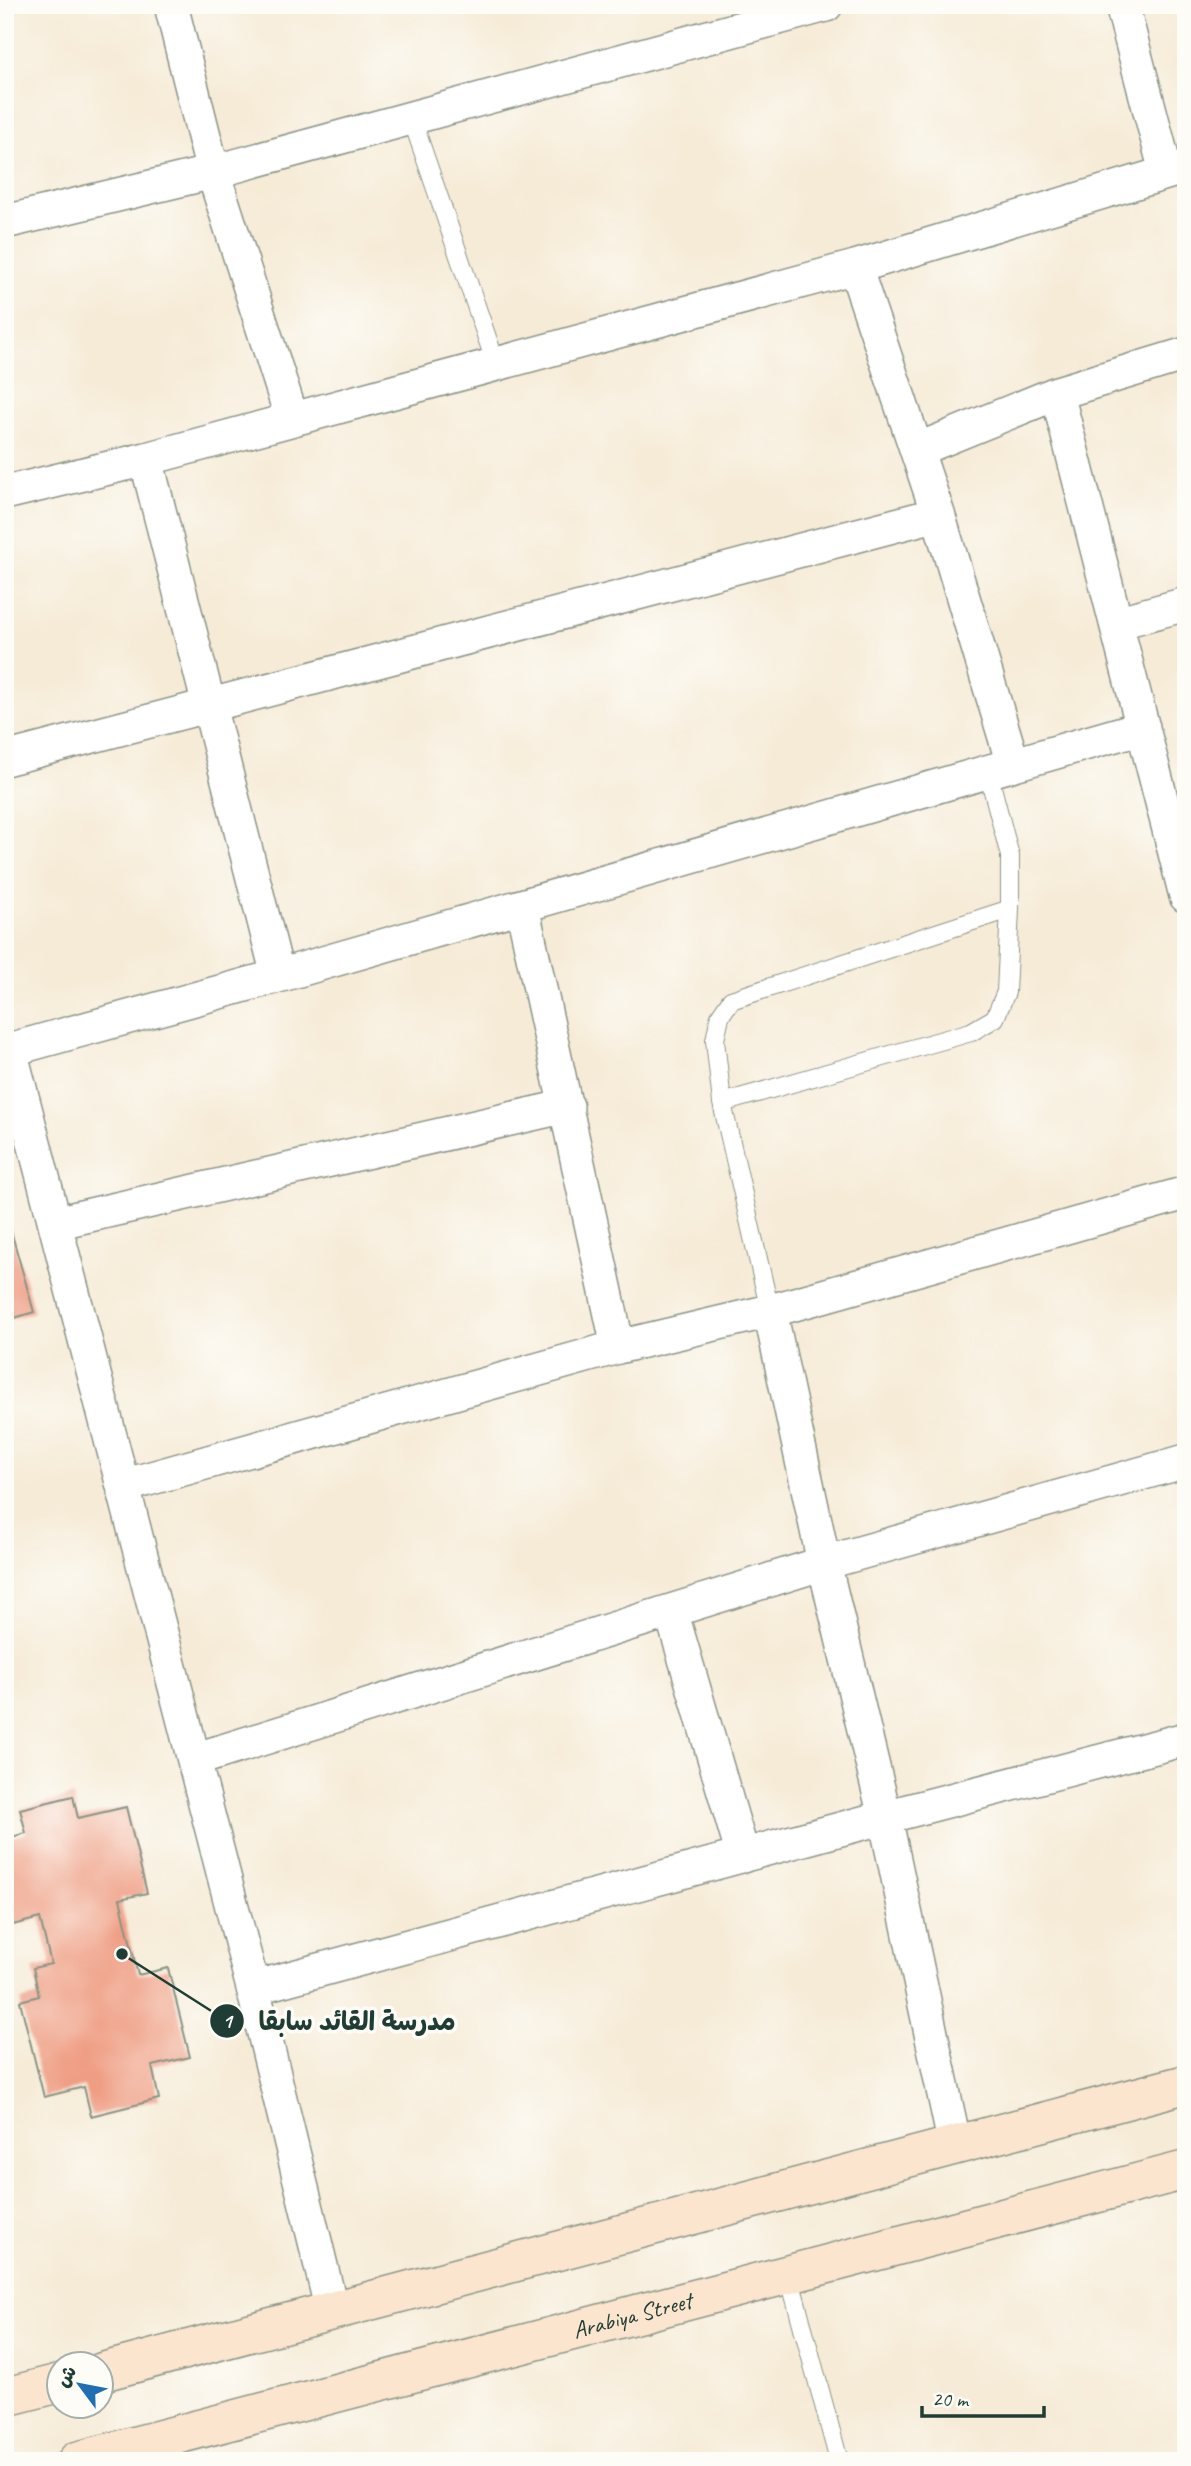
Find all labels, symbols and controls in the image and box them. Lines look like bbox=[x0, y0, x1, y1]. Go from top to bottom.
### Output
callout: مدرسة القائد سابقا bbox=[210, 1998, 470, 2045]
text: مدرسة القائد سابقا bbox=[258, 2005, 456, 2038]
text: 1 bbox=[222, 2008, 234, 2034]
street label: Arabiya Street bbox=[569, 2285, 698, 2345]
north arrow bbox=[46, 2350, 116, 2420]
text: ش bbox=[51, 2361, 82, 2392]
scale bar bbox=[922, 2375, 1044, 2419]
text: 20 m bbox=[932, 2386, 970, 2412]

